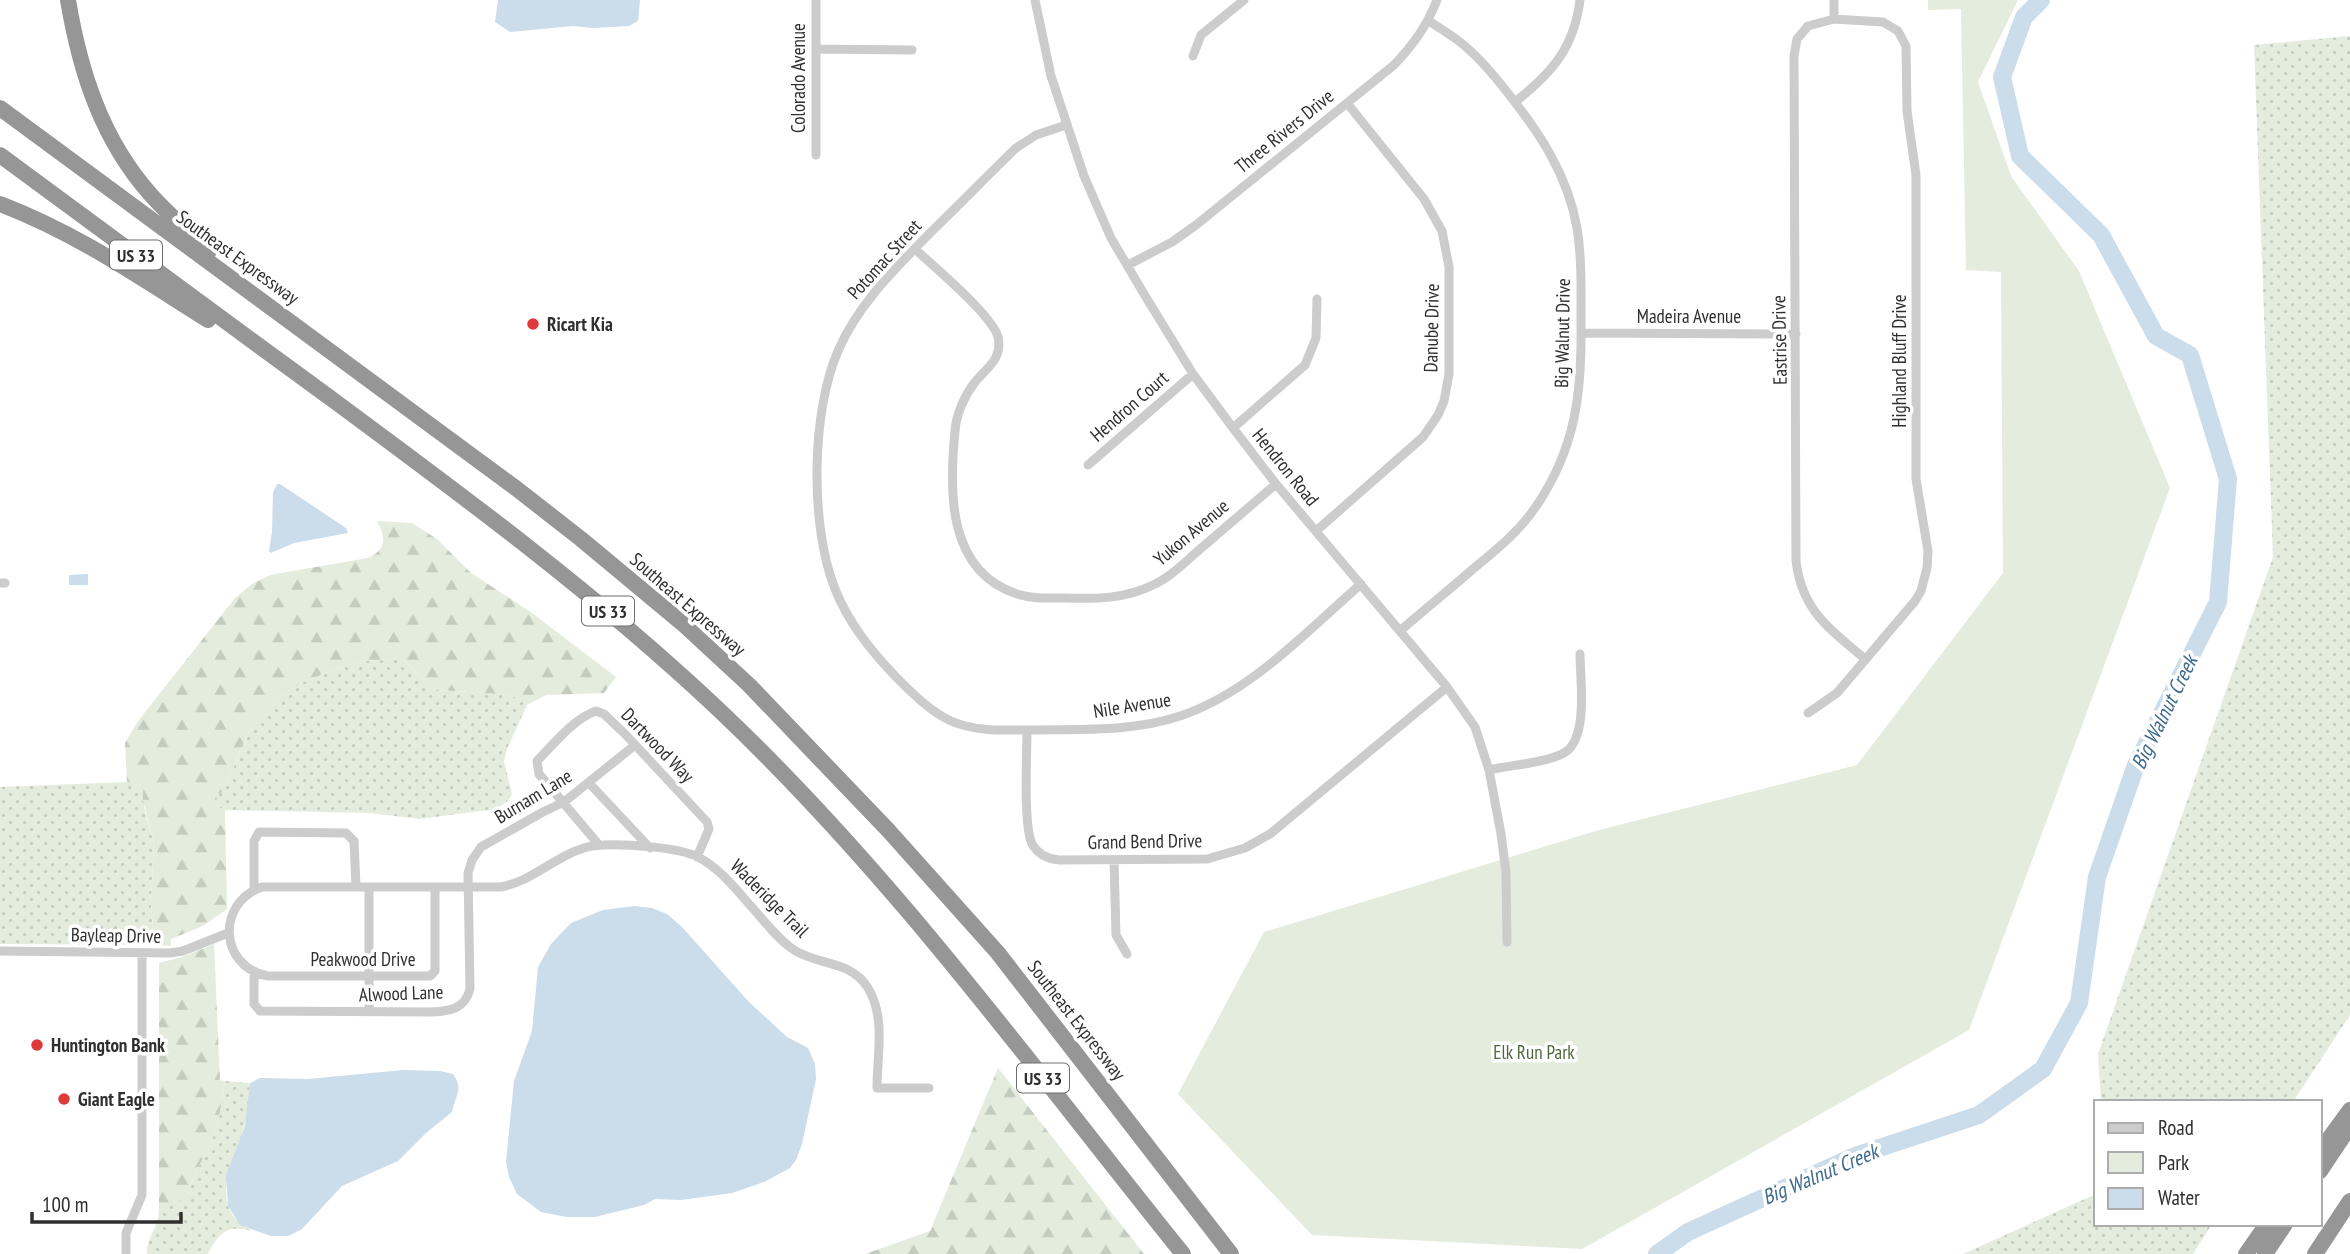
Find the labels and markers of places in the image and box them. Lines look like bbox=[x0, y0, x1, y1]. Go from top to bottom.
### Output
place label: Ricart Kia bbox=[547, 312, 613, 336]
marker: Ricart Kia bbox=[525, 316, 541, 332]
place label: Huntington Bank bbox=[51, 1033, 165, 1057]
marker: Huntington Bank bbox=[29, 1037, 45, 1053]
place label: Giant Eagle bbox=[78, 1087, 155, 1111]
marker: Giant Eagle bbox=[56, 1091, 72, 1107]

